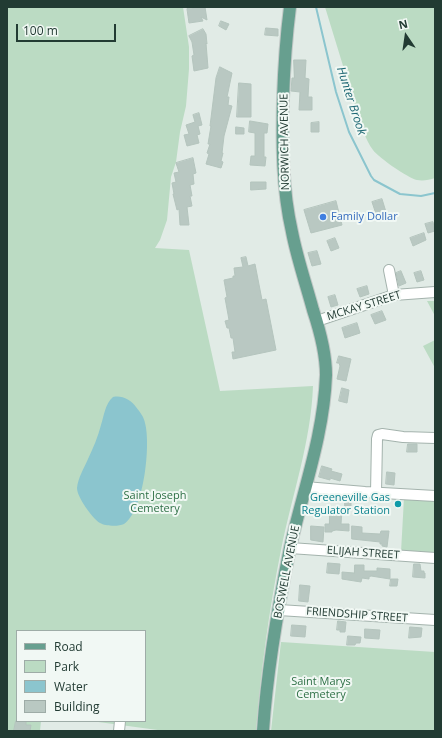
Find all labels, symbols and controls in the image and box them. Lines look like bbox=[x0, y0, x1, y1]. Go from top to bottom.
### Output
scale bar bbox=[18, 16, 118, 42]
north arrow bbox=[386, 16, 426, 56]
text: N bbox=[397, 16, 409, 32]
text: 100 m bbox=[23, 22, 58, 39]
water label: Hunter Brook bbox=[333, 65, 369, 137]
street label: NORWICH AVENUE bbox=[278, 93, 292, 191]
place label: Family Dollar bbox=[331, 210, 398, 224]
marker: Family Dollar bbox=[318, 212, 328, 222]
street label: MCKAY STREET bbox=[325, 288, 403, 324]
park label: Saint Joseph Cemetery bbox=[124, 489, 186, 515]
place label: Greeneville Gas Regulator Station bbox=[301, 491, 390, 517]
marker: Greeneville Gas Regulator Station bbox=[393, 499, 403, 509]
street label: BOSWELL AVENUE bbox=[272, 524, 302, 620]
street label: ELIJAH STREET bbox=[326, 544, 400, 562]
street label: FRIENDSHIP STREET bbox=[306, 605, 408, 625]
legend bbox=[16, 630, 146, 722]
text: Road bbox=[54, 638, 83, 655]
text: Park bbox=[54, 658, 79, 675]
park label: Saint Marys Cemetery bbox=[291, 675, 351, 701]
text: Water bbox=[54, 678, 88, 695]
text: Building bbox=[54, 698, 99, 715]

